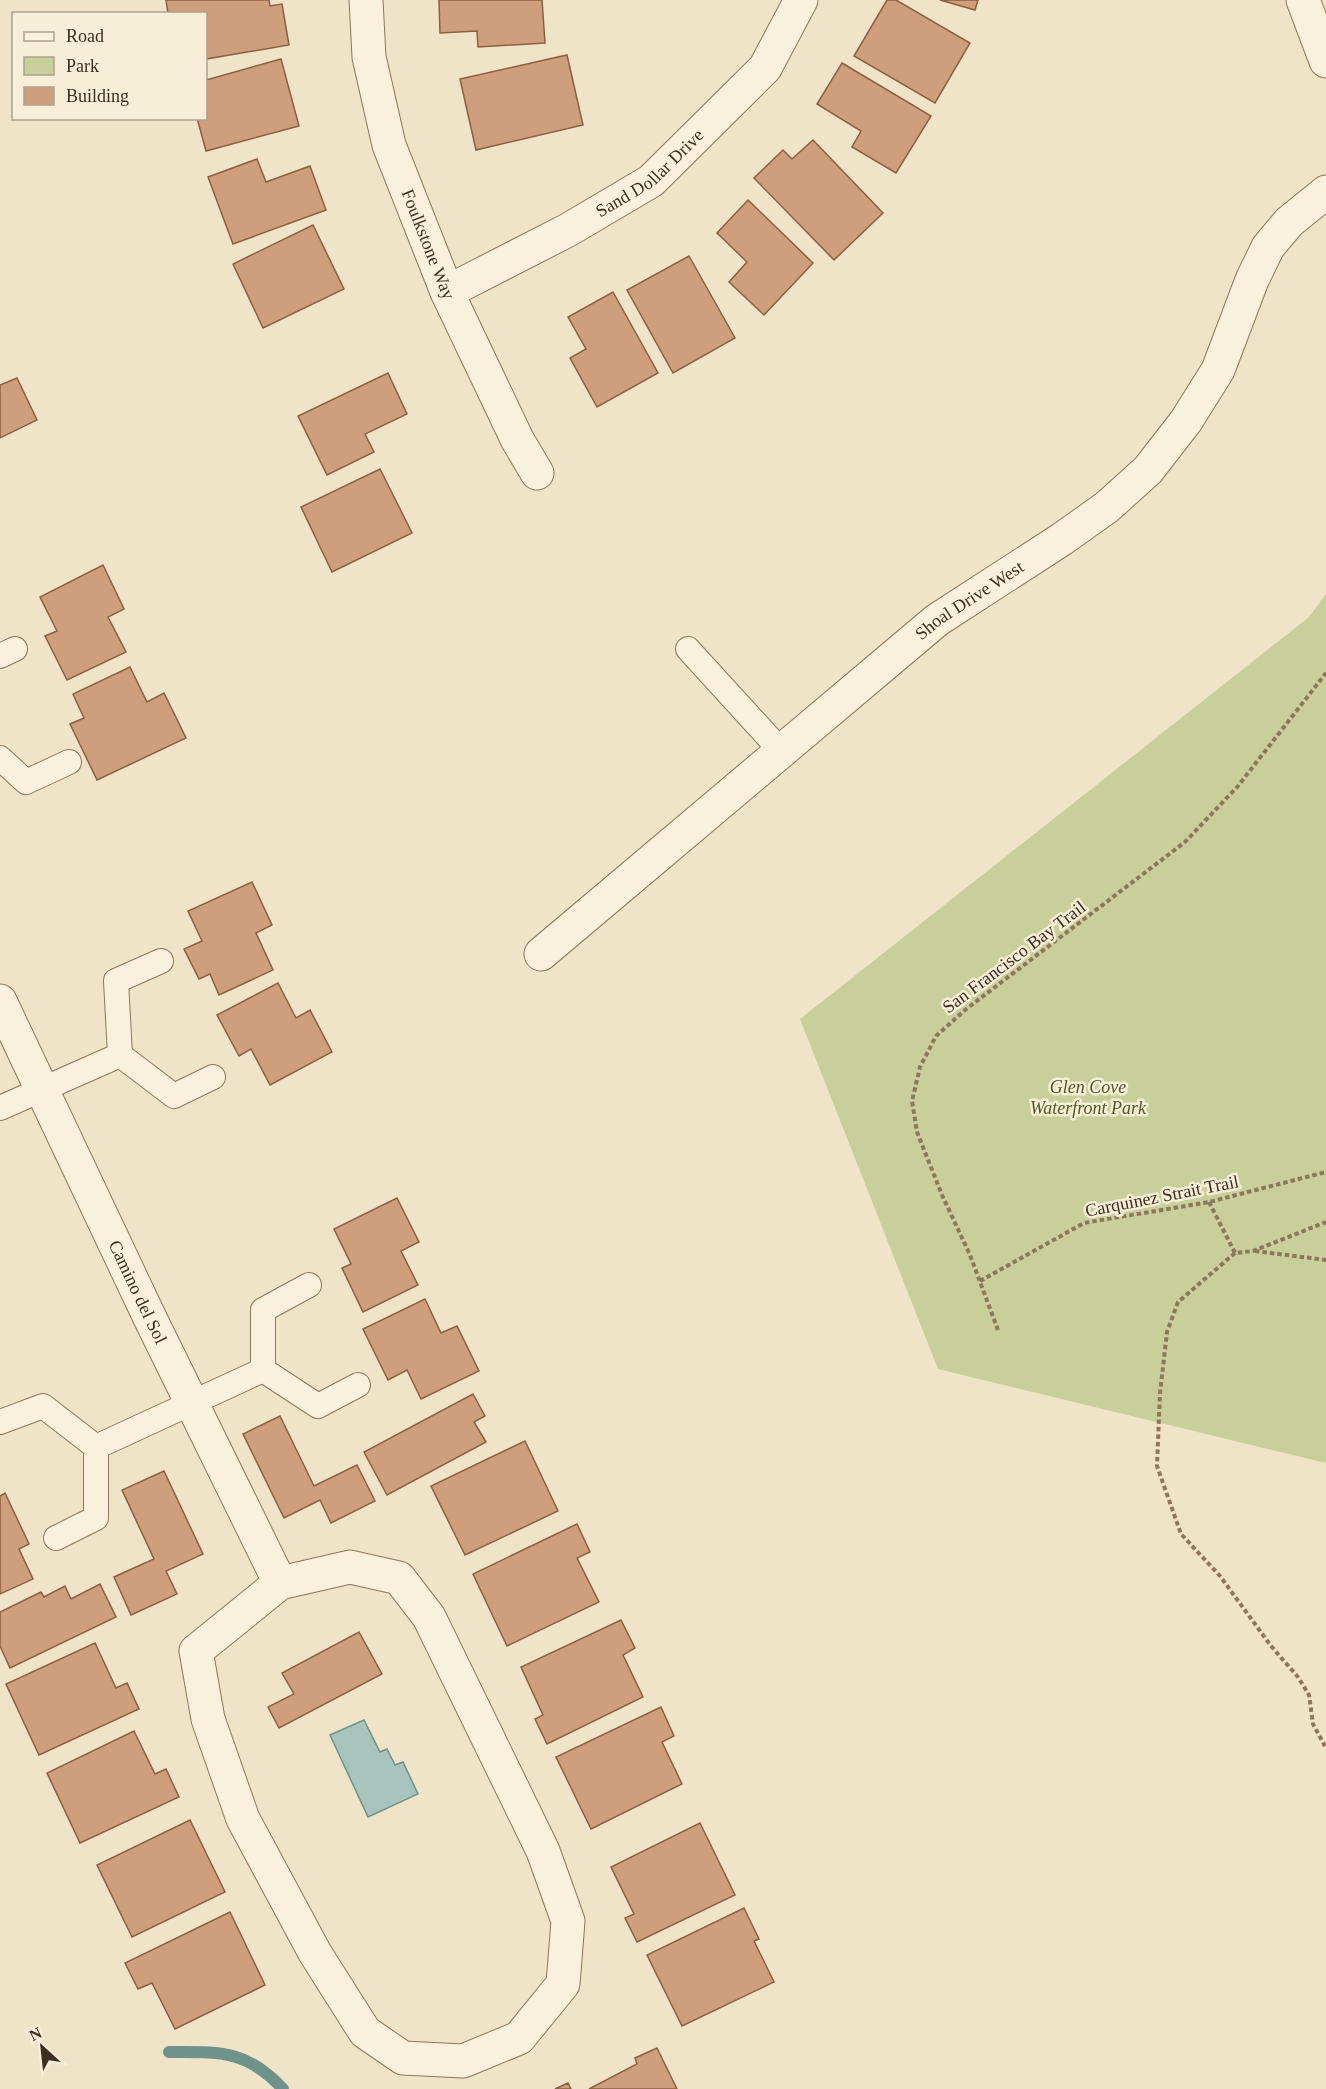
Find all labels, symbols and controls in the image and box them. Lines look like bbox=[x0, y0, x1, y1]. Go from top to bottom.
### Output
legend bbox=[12, 12, 207, 120]
text: Road bbox=[66, 26, 104, 46]
text: Park bbox=[66, 56, 99, 76]
text: Building bbox=[66, 86, 129, 106]
street label: Sand Dollar Drive bbox=[592, 125, 708, 221]
street label: Foulkstone Way bbox=[397, 186, 459, 303]
street label: Shoal Drive West bbox=[911, 557, 1027, 644]
street label: San Francisco Bay Trail bbox=[939, 897, 1089, 1017]
park label: Glen Cove Waterfront Park bbox=[1030, 1077, 1147, 1118]
street label: Carquinez Strait Trail bbox=[1084, 1171, 1240, 1221]
street label: Camino del Sol bbox=[105, 1237, 171, 1347]
north arrow bbox=[12, 2017, 72, 2077]
text: N bbox=[26, 2024, 45, 2044]

